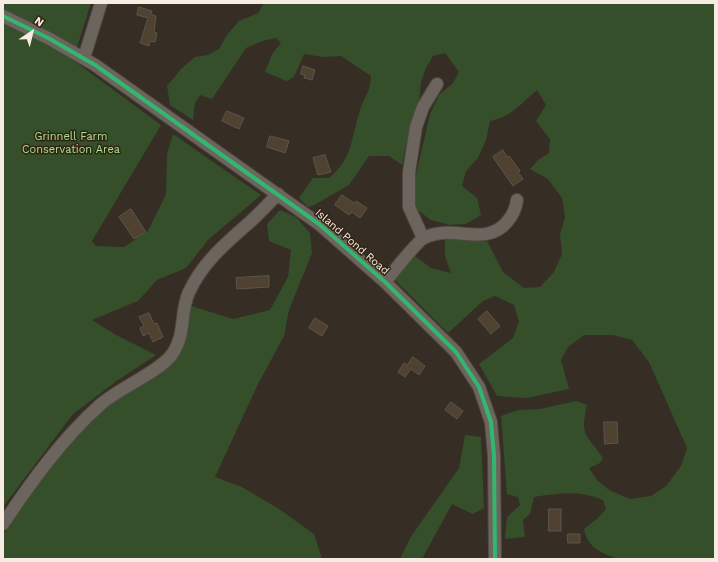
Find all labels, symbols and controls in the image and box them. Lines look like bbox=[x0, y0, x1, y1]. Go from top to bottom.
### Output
north arrow bbox=[12, 12, 52, 52]
text: N bbox=[32, 14, 46, 29]
park label: Grinnell Farm Conservation Area bbox=[22, 130, 120, 156]
street label: Island Pond Road bbox=[312, 206, 392, 278]

